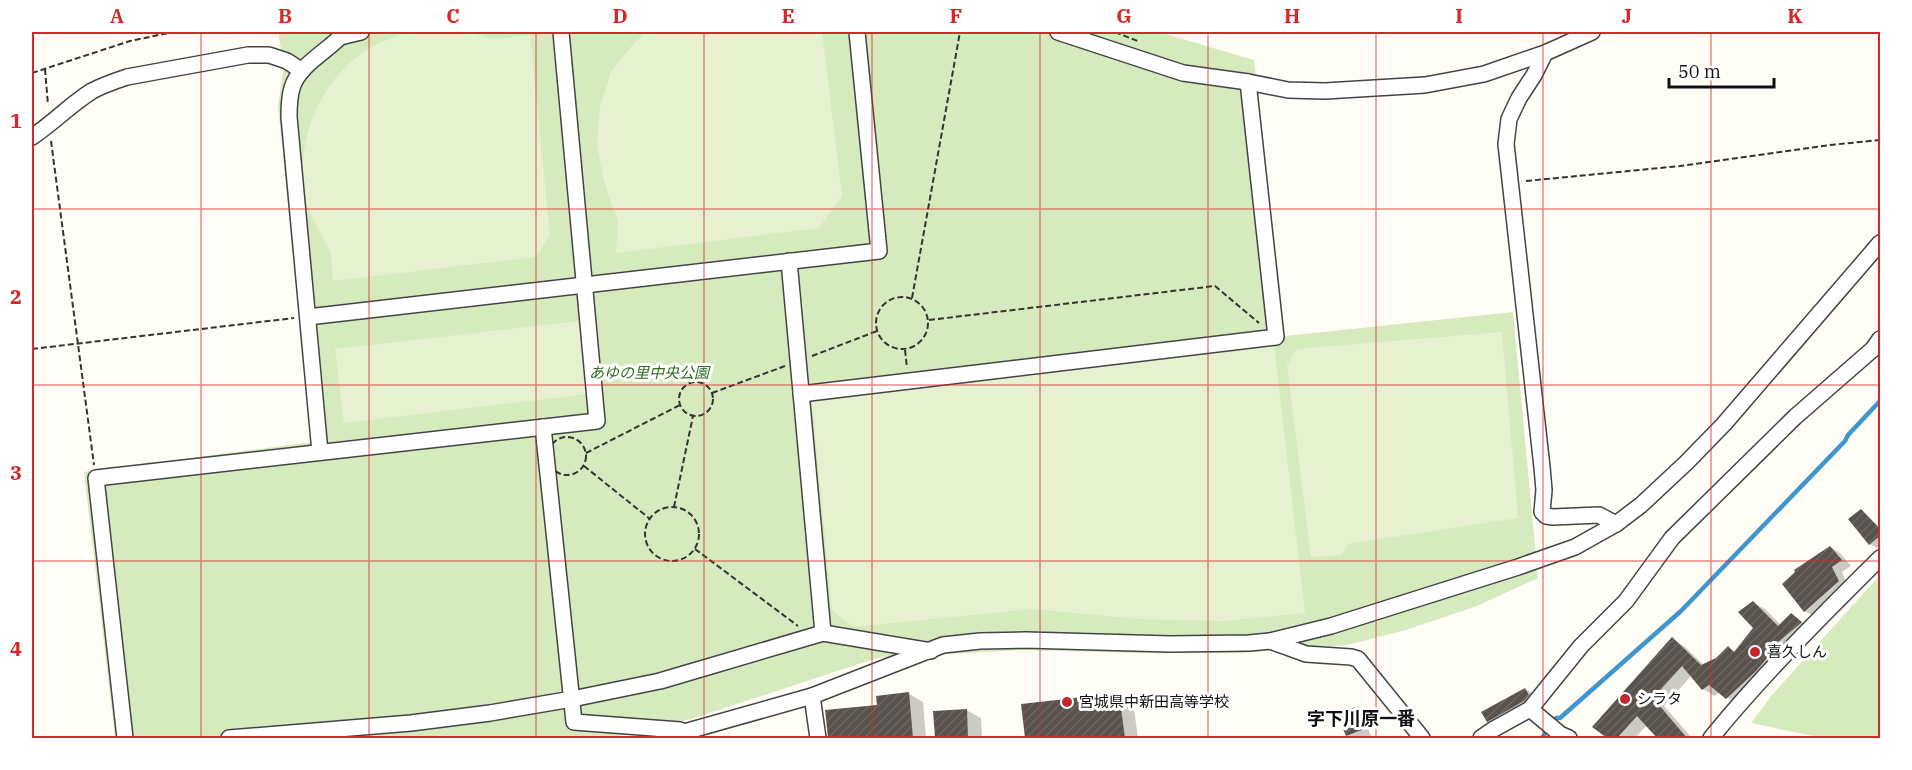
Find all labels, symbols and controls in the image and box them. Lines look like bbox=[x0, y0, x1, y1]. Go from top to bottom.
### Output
text: A bbox=[110, 2, 124, 29]
text: B bbox=[278, 2, 292, 29]
text: C bbox=[446, 2, 460, 29]
text: D bbox=[612, 2, 628, 29]
text: E bbox=[781, 2, 795, 29]
text: F bbox=[950, 2, 962, 29]
text: G bbox=[1116, 2, 1132, 29]
text: H bbox=[1284, 2, 1300, 29]
text: I bbox=[1455, 2, 1463, 29]
text: J bbox=[1622, 2, 1632, 29]
text: K bbox=[1787, 2, 1803, 29]
scale bar bbox=[1669, 51, 1774, 89]
text: 50 m bbox=[1678, 60, 1721, 83]
text: 1 bbox=[10, 107, 22, 134]
text: 2 bbox=[10, 283, 22, 310]
park label: あゆの里中央公園 bbox=[589, 363, 711, 382]
text: 3 bbox=[10, 459, 22, 486]
text: 4 bbox=[10, 635, 22, 662]
place label: 喜久しん bbox=[1767, 642, 1827, 661]
marker: 喜久しん bbox=[1748, 645, 1762, 659]
place label: シラタ bbox=[1637, 689, 1682, 708]
place label: 宮城県中新田高等学校 bbox=[1079, 692, 1229, 711]
marker: シラタ bbox=[1618, 692, 1632, 706]
marker: 宮城県中新田高等学校 bbox=[1060, 695, 1074, 709]
district label: 字下川原一番 bbox=[1307, 707, 1415, 730]

